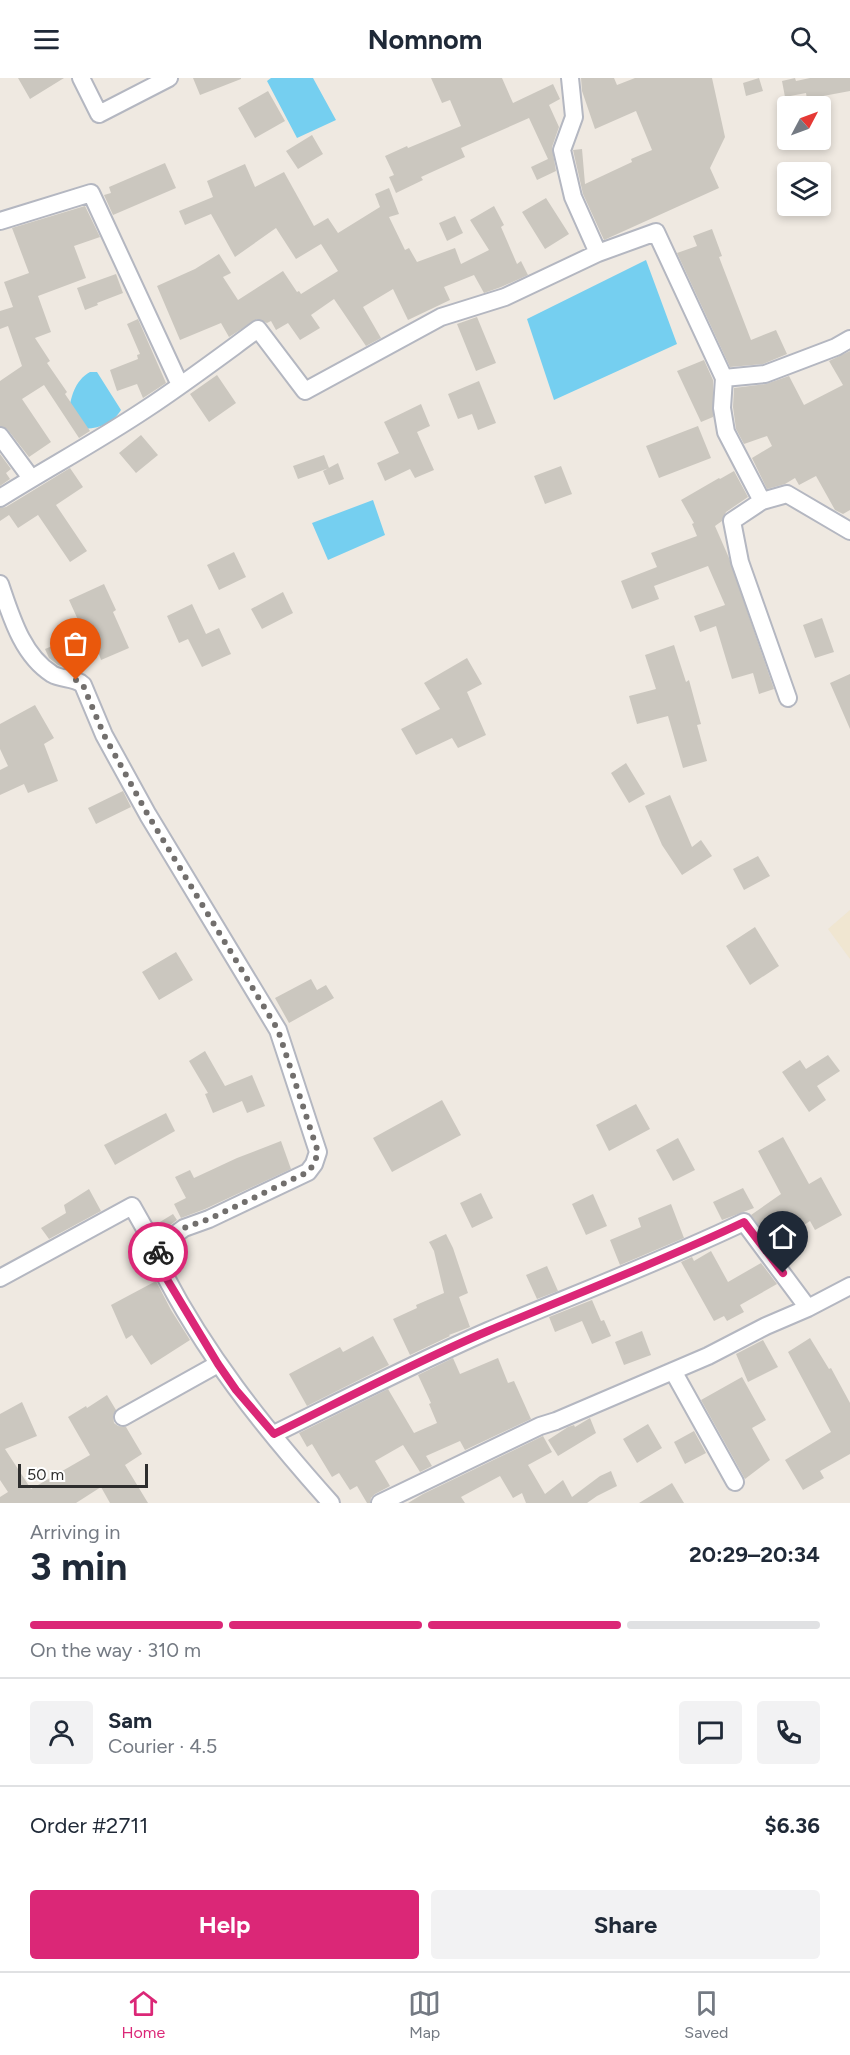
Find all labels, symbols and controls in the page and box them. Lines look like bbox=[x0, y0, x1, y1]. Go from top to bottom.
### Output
icon: menu bbox=[30, 23, 63, 56]
text: Nomnom bbox=[368, 23, 482, 56]
icon: search bbox=[787, 23, 820, 56]
north arrow bbox=[777, 96, 831, 150]
map controls bbox=[777, 96, 831, 216]
button: layers bbox=[777, 162, 831, 216]
pin bbox=[50, 618, 101, 680]
icon: bag bbox=[59, 627, 92, 660]
pin bbox=[757, 1211, 808, 1273]
icon: home bbox=[766, 1220, 799, 1253]
courier bbox=[128, 1222, 188, 1282]
icon: bike bbox=[142, 1236, 175, 1269]
scale bar bbox=[18, 1461, 148, 1488]
text: 50 m bbox=[27, 1465, 64, 1484]
text: Arriving in bbox=[30, 1520, 120, 1544]
text: 20:29–20:34 bbox=[689, 1541, 820, 1568]
text: 3 min bbox=[30, 1543, 127, 1590]
text: On the way · 310 m bbox=[30, 1638, 201, 1662]
button: person bbox=[30, 1701, 93, 1764]
button: chat bbox=[679, 1701, 742, 1764]
button: phone bbox=[757, 1701, 820, 1764]
text: Sam bbox=[108, 1707, 152, 1734]
text: Courier · 4.5 bbox=[108, 1734, 217, 1758]
text: Order #2711 bbox=[30, 1812, 148, 1839]
text: $6.36 bbox=[765, 1812, 820, 1839]
button: Help bbox=[30, 1890, 419, 1959]
button: Share bbox=[431, 1890, 820, 1959]
tab: Home bbox=[122, 1987, 165, 2042]
tab: Map bbox=[408, 1987, 441, 2042]
tab: Saved bbox=[684, 1987, 728, 2042]

